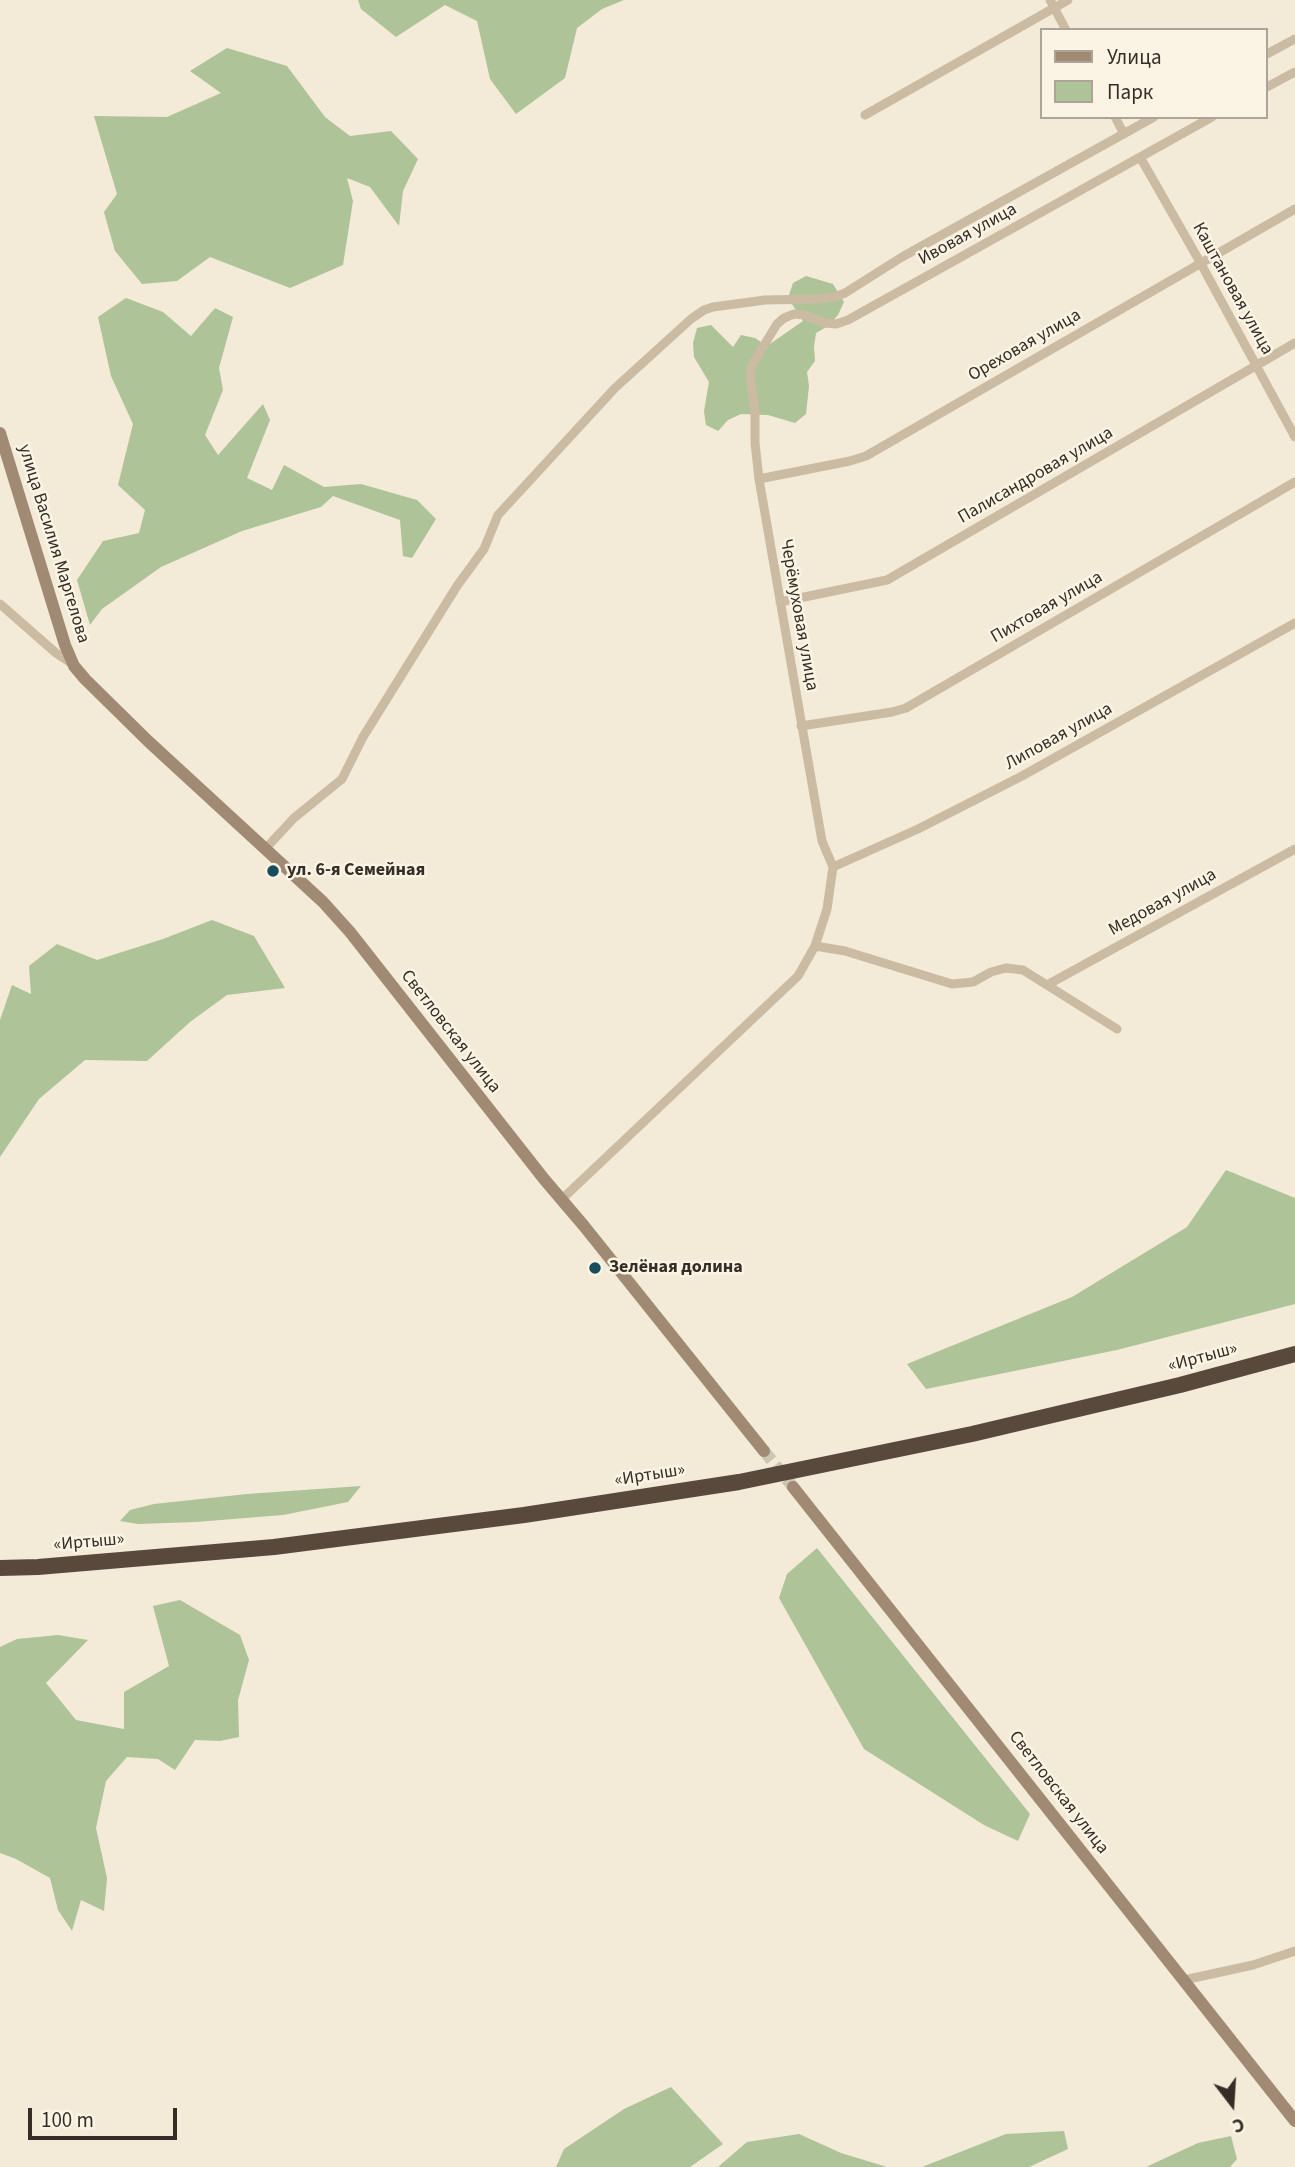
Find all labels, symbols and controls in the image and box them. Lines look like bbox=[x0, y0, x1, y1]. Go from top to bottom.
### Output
legend bbox=[1040, 28, 1267, 119]
text: Улица bbox=[1107, 42, 1162, 72]
text: Парк bbox=[1107, 77, 1153, 107]
street label: Ивовая улица bbox=[915, 199, 1021, 271]
street label: Каштановая улица bbox=[1187, 219, 1277, 359]
street label: Ореховая улица bbox=[965, 305, 1085, 387]
street label: Палисандровая улица bbox=[955, 423, 1117, 529]
street label: улица Василия Маргелова bbox=[12, 442, 94, 646]
street label: Черёмуховая улица bbox=[774, 537, 822, 693]
street label: Пихтовая улица bbox=[987, 567, 1107, 649]
street label: Липовая улица bbox=[1002, 699, 1116, 775]
place label: ул. 6-я Семейная bbox=[287, 860, 425, 882]
marker: ул. 6-я Семейная bbox=[265, 863, 281, 879]
street label: Медовая улица bbox=[1105, 865, 1221, 941]
street label: Светловская улица bbox=[395, 966, 505, 1098]
place label: Зелёная долина bbox=[609, 1257, 743, 1279]
marker: Зелёная долина bbox=[587, 1260, 603, 1276]
street label: «Иртыш» bbox=[1166, 1338, 1240, 1378]
street label: «Иртыш» bbox=[613, 1460, 687, 1492]
street label: «Иртыш» bbox=[53, 1529, 125, 1557]
street label: Светловская улица bbox=[1003, 1727, 1113, 1859]
north arrow bbox=[1197, 2069, 1267, 2139]
scale bar bbox=[32, 2094, 180, 2138]
text: 100 m bbox=[41, 2105, 94, 2135]
text: С bbox=[1229, 2110, 1248, 2139]

